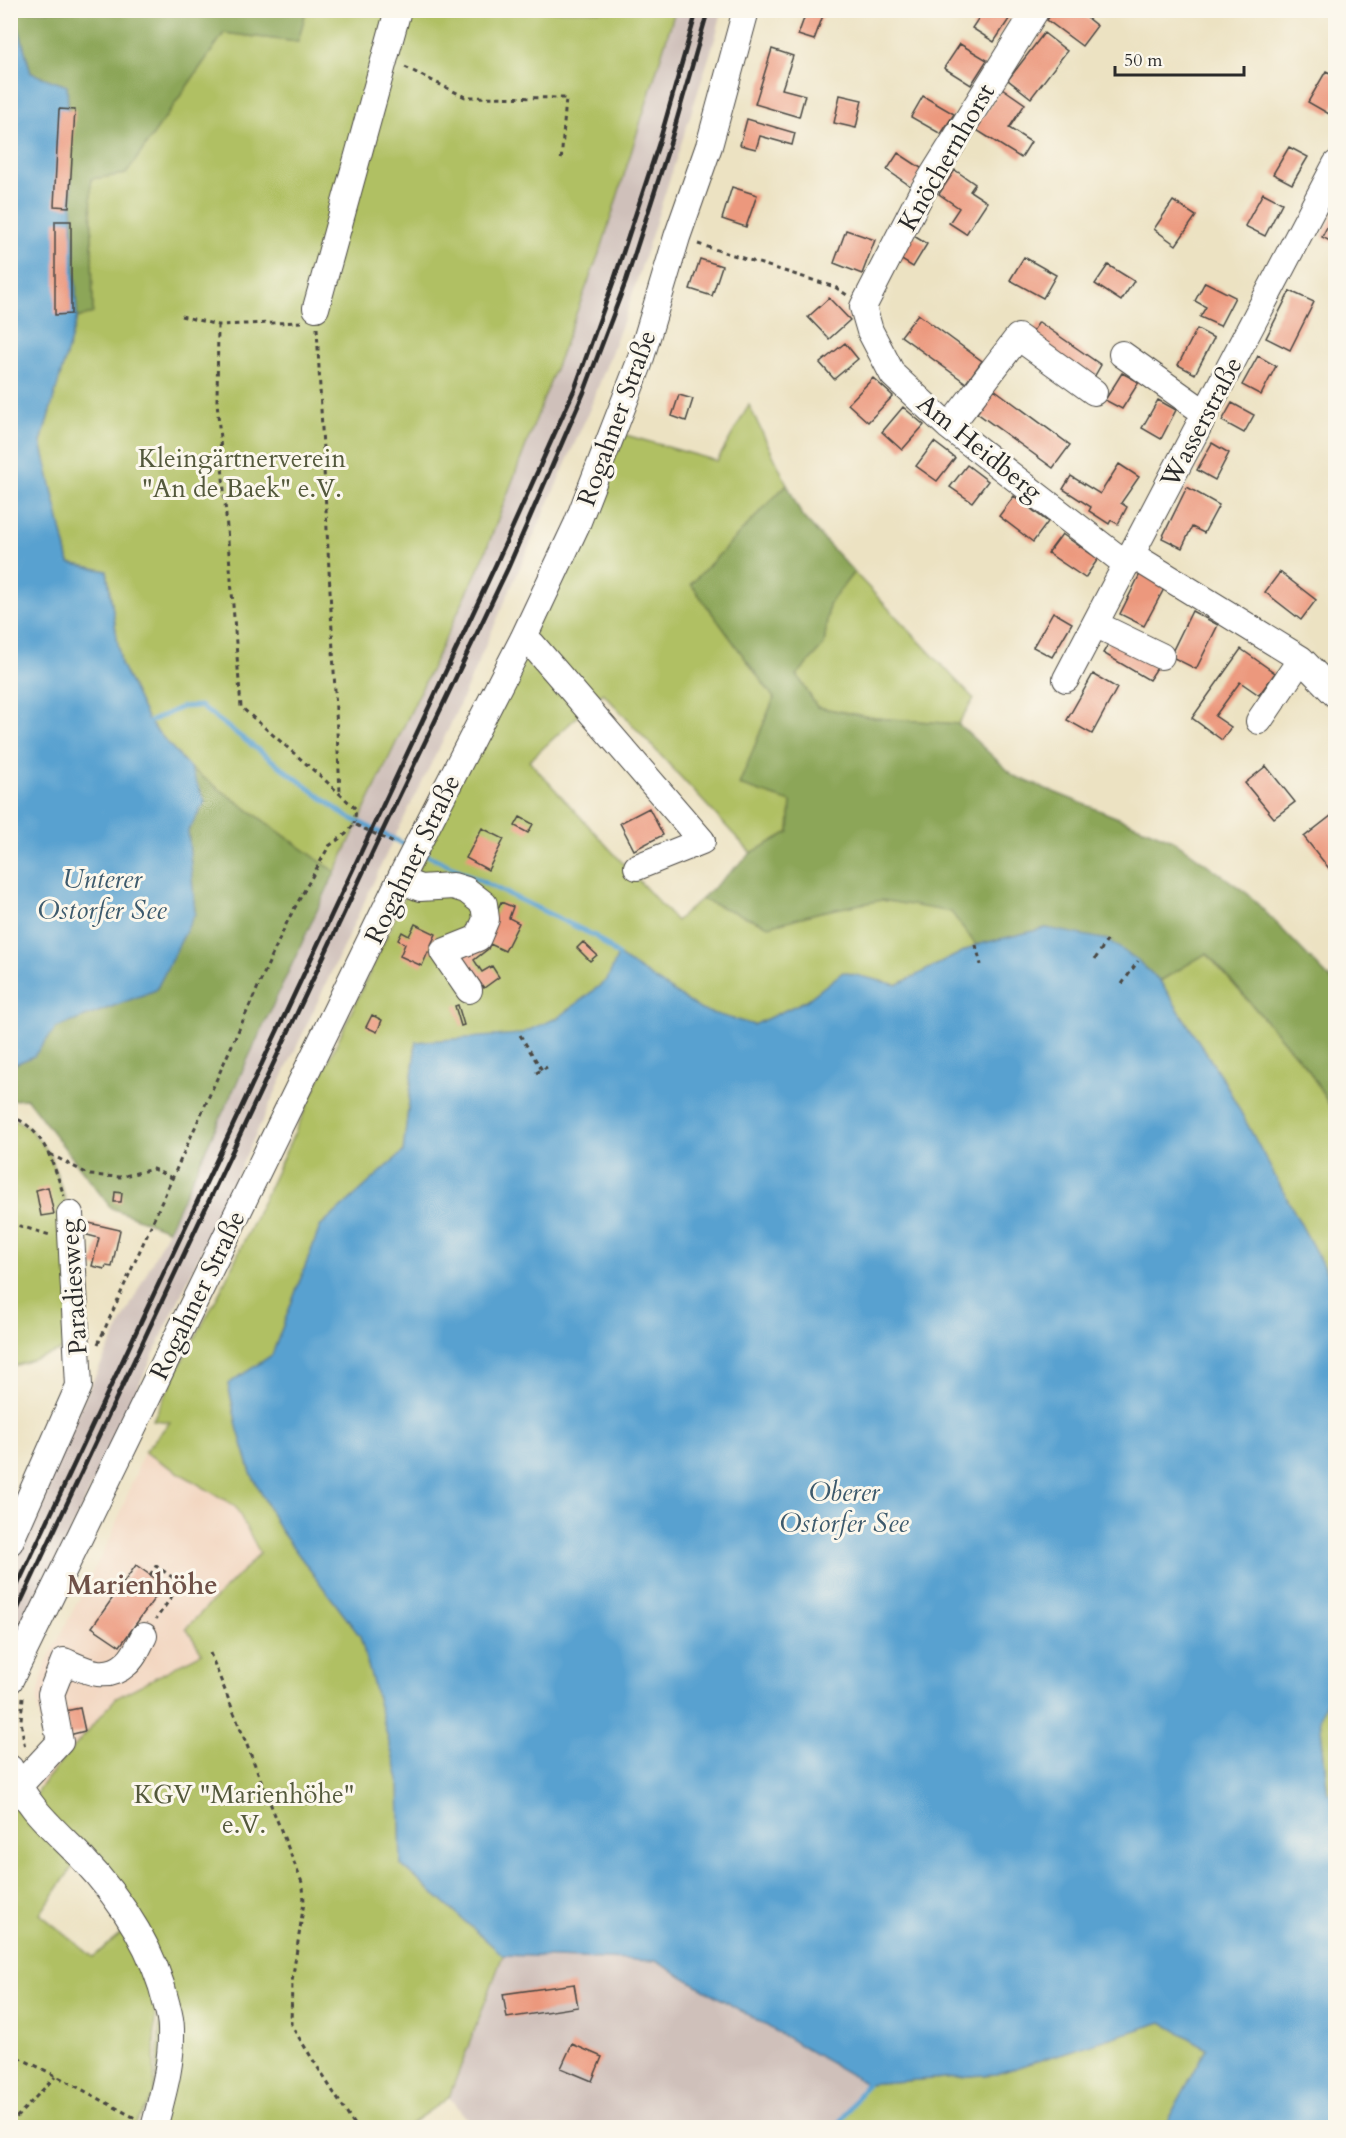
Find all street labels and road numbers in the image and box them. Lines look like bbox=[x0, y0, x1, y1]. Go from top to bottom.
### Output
street label: Knöchernhorst bbox=[890, 77, 1003, 237]
street label: Rogahner Straße bbox=[568, 326, 664, 511]
street label: Wasserstraße bbox=[1152, 351, 1251, 495]
street label: Am Heidberg bbox=[910, 386, 1050, 509]
street label: Rogahner Straße bbox=[356, 769, 469, 950]
street label: Rogahner Straße bbox=[141, 1205, 254, 1386]
street label: Paradiesweg bbox=[51, 1217, 96, 1356]

